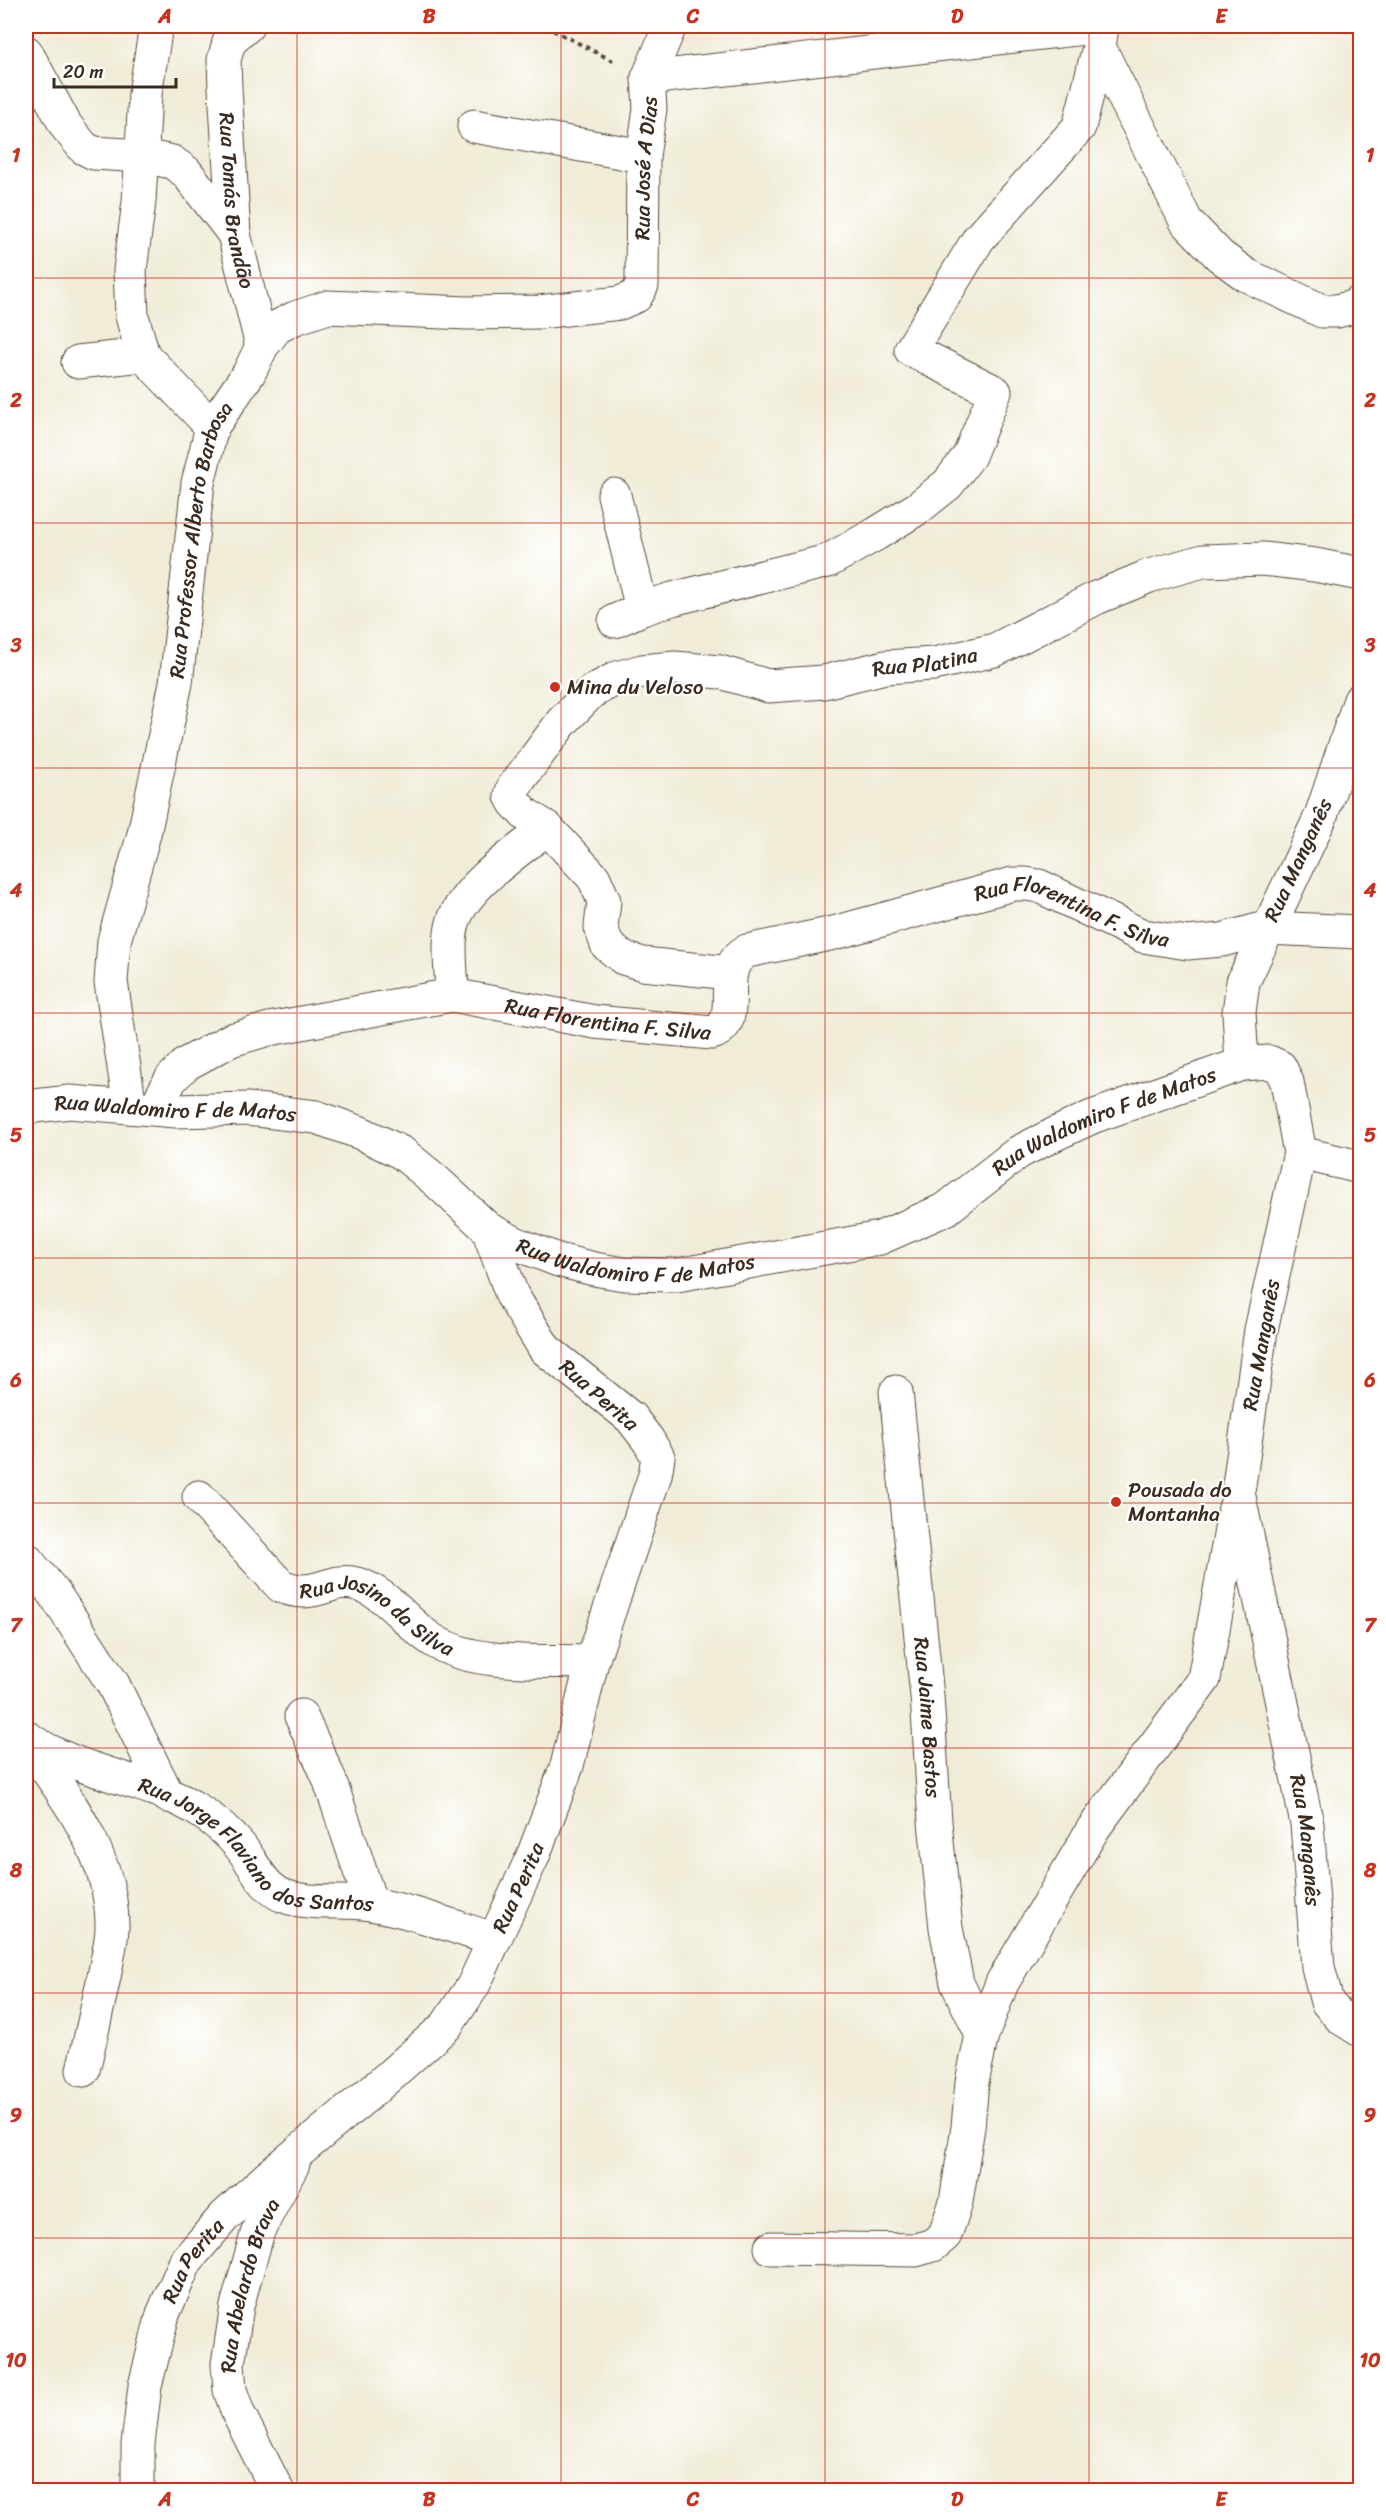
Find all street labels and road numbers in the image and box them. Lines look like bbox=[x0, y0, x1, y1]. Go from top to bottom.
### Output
street label: Rua José A Dias bbox=[623, 95, 669, 240]
street label: Rua Tomás Brandão bbox=[208, 111, 266, 293]
street label: Rua Professor Alberto Barbosa bbox=[158, 393, 244, 680]
street label: Rua Platina bbox=[868, 636, 982, 688]
street label: Rua Manganês bbox=[1253, 791, 1343, 928]
street label: Rua Florentina F. Silva bbox=[970, 865, 1172, 959]
street label: Rua Florentina F. Silva bbox=[502, 986, 713, 1052]
street label: Rua Waldomiro F de Matos bbox=[983, 1055, 1222, 1186]
street label: Rua Waldomiro F de Matos bbox=[52, 1083, 299, 1134]
street label: Rua Waldomiro F de Matos bbox=[511, 1227, 758, 1294]
street label: Rua Manganês bbox=[1231, 1276, 1291, 1414]
street label: Rua Perita bbox=[550, 1349, 648, 1441]
street label: Rua Josino da Silva bbox=[299, 1563, 460, 1668]
street label: Rua Jaime Bastos bbox=[902, 1635, 952, 1799]
street label: Rua Jorge Flaviano dos Santos bbox=[133, 1766, 377, 1923]
street label: Rua Manganês bbox=[1278, 1771, 1332, 1908]
street label: Rua Perita bbox=[481, 1836, 556, 1940]
street label: Rua Abelardo Brava bbox=[209, 2191, 291, 2374]
street label: Rua Perita bbox=[151, 2209, 235, 2310]

